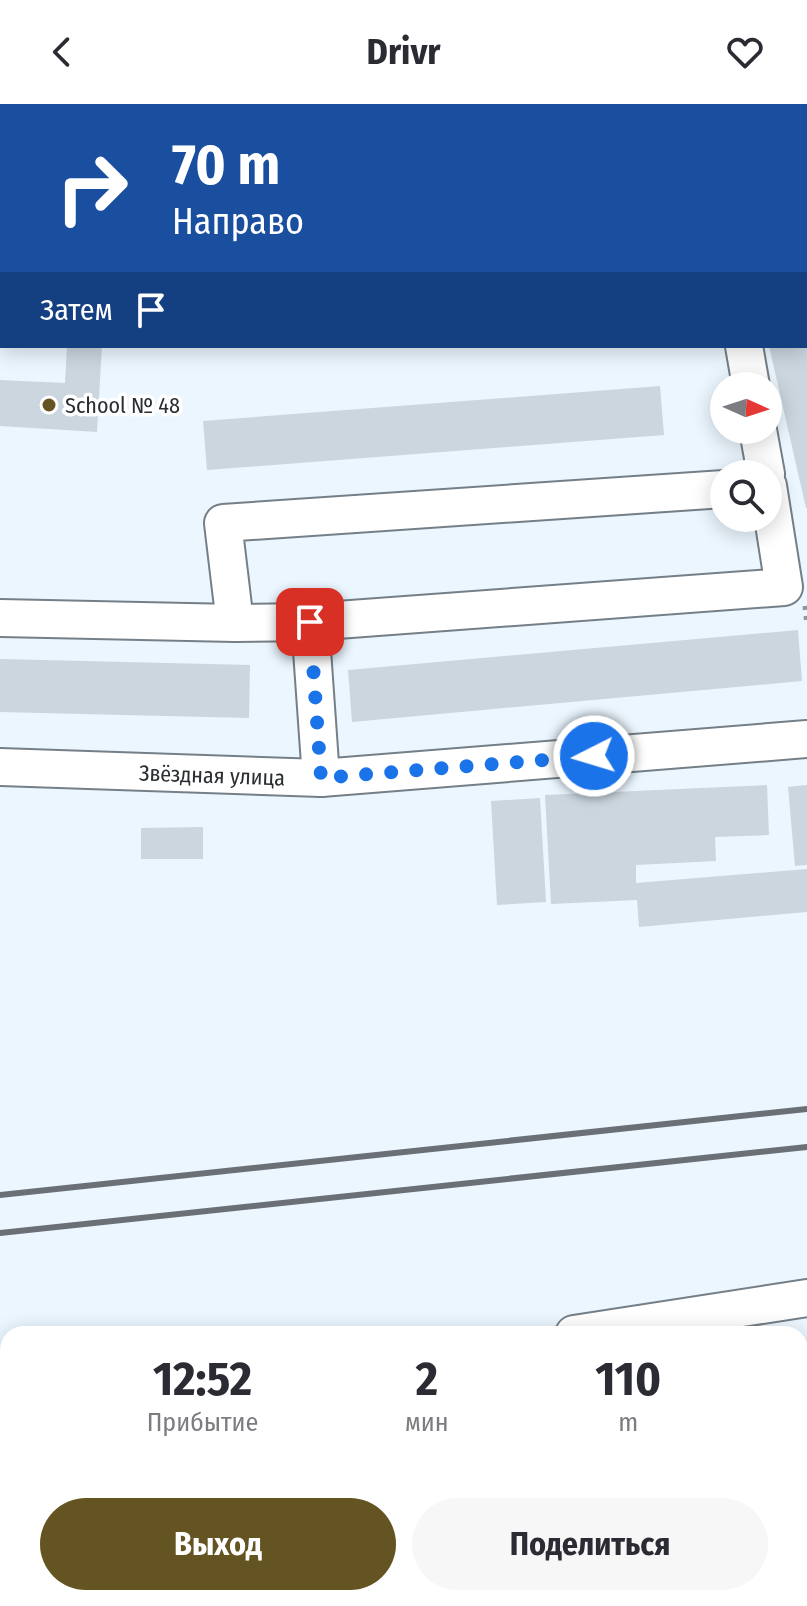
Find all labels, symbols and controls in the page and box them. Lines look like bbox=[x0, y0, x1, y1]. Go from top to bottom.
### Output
icon: back bbox=[40, 30, 84, 74]
text: Drivr bbox=[366, 30, 441, 74]
icon: heart bbox=[723, 30, 767, 74]
text: 70 m bbox=[172, 132, 280, 199]
icon: right bbox=[40, 136, 144, 240]
text: Направо bbox=[172, 200, 304, 244]
icon: arrive bbox=[129, 288, 173, 332]
text: Затем bbox=[40, 292, 113, 328]
north arrow bbox=[710, 372, 782, 444]
map controls bbox=[710, 372, 782, 532]
place label: School № 48 bbox=[65, 392, 180, 419]
marker: School № 48 bbox=[40, 396, 58, 414]
button: search bbox=[710, 460, 782, 532]
pin bbox=[276, 588, 344, 656]
icon: arrive bbox=[288, 600, 332, 644]
position arrow bbox=[552, 714, 636, 798]
street label: Звёздная улица bbox=[138, 759, 285, 792]
text: 12:52 bbox=[153, 1350, 252, 1408]
text: 2 bbox=[416, 1350, 438, 1408]
text: 110 bbox=[595, 1350, 661, 1408]
text: Прибытие bbox=[147, 1407, 258, 1438]
text: мин bbox=[405, 1407, 449, 1438]
text: m bbox=[618, 1407, 638, 1438]
button: Выход bbox=[40, 1498, 396, 1590]
button: Поделиться bbox=[412, 1498, 768, 1590]

